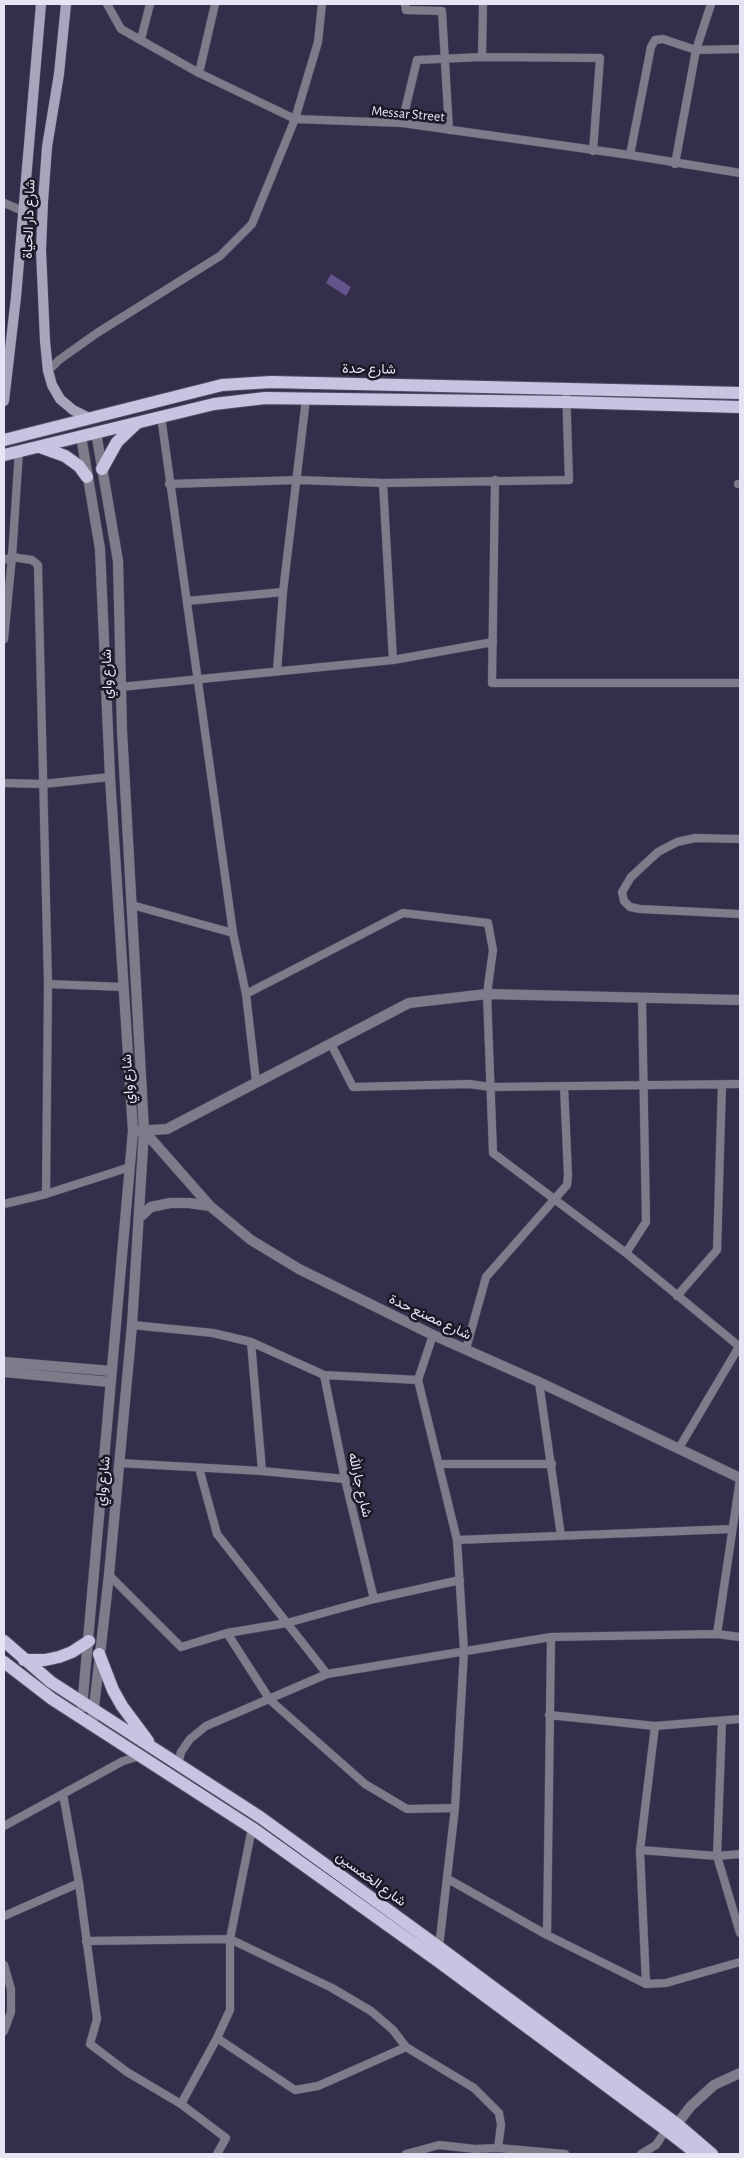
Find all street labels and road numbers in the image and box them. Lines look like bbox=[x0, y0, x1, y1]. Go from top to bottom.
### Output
street label: Messar Street bbox=[371, 102, 445, 126]
street label: شارع دار الحياة bbox=[19, 179, 39, 259]
street label: شارع حدة bbox=[342, 360, 396, 378]
street label: شارع واي bbox=[98, 649, 116, 699]
street label: شارع واي bbox=[118, 1054, 138, 1104]
street label: شارع مصنع حدة bbox=[386, 1291, 474, 1343]
street label: شارع جارالله bbox=[344, 1451, 376, 1519]
street label: شارع واي bbox=[92, 1455, 114, 1507]
street label: شارع الخمسين bbox=[333, 1848, 409, 1910]

